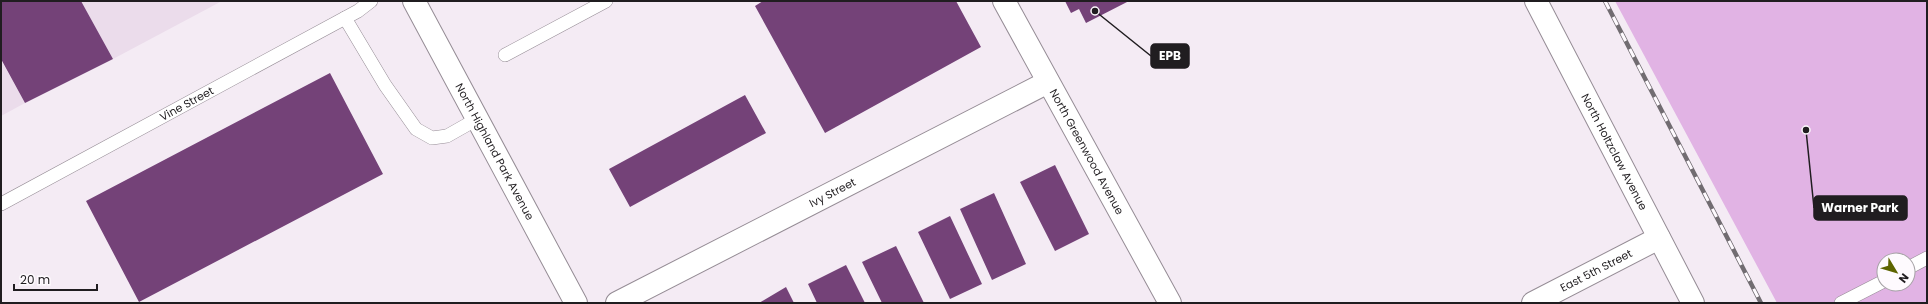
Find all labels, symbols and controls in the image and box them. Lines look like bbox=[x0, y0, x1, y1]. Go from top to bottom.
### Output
callout: EPB bbox=[1151, 44, 1189, 68]
text: EPB bbox=[1159, 47, 1181, 64]
street label: North Highland Park Avenue bbox=[452, 80, 538, 223]
street label: Vine Street bbox=[157, 83, 216, 125]
street label: North Greenwood Avenue bbox=[1046, 86, 1128, 218]
street label: North Holtzclaw Avenue bbox=[1577, 91, 1651, 213]
street label: Ivy Street bbox=[806, 174, 858, 211]
callout: Warner Park bbox=[1814, 196, 1907, 220]
text: Warner Park bbox=[1821, 199, 1899, 216]
street label: East 5th Street bbox=[1557, 245, 1635, 296]
north arrow bbox=[1876, 252, 1916, 292]
scale bar bbox=[14, 266, 97, 292]
text: N bbox=[1895, 270, 1913, 286]
text: 20 m bbox=[20, 271, 50, 288]

